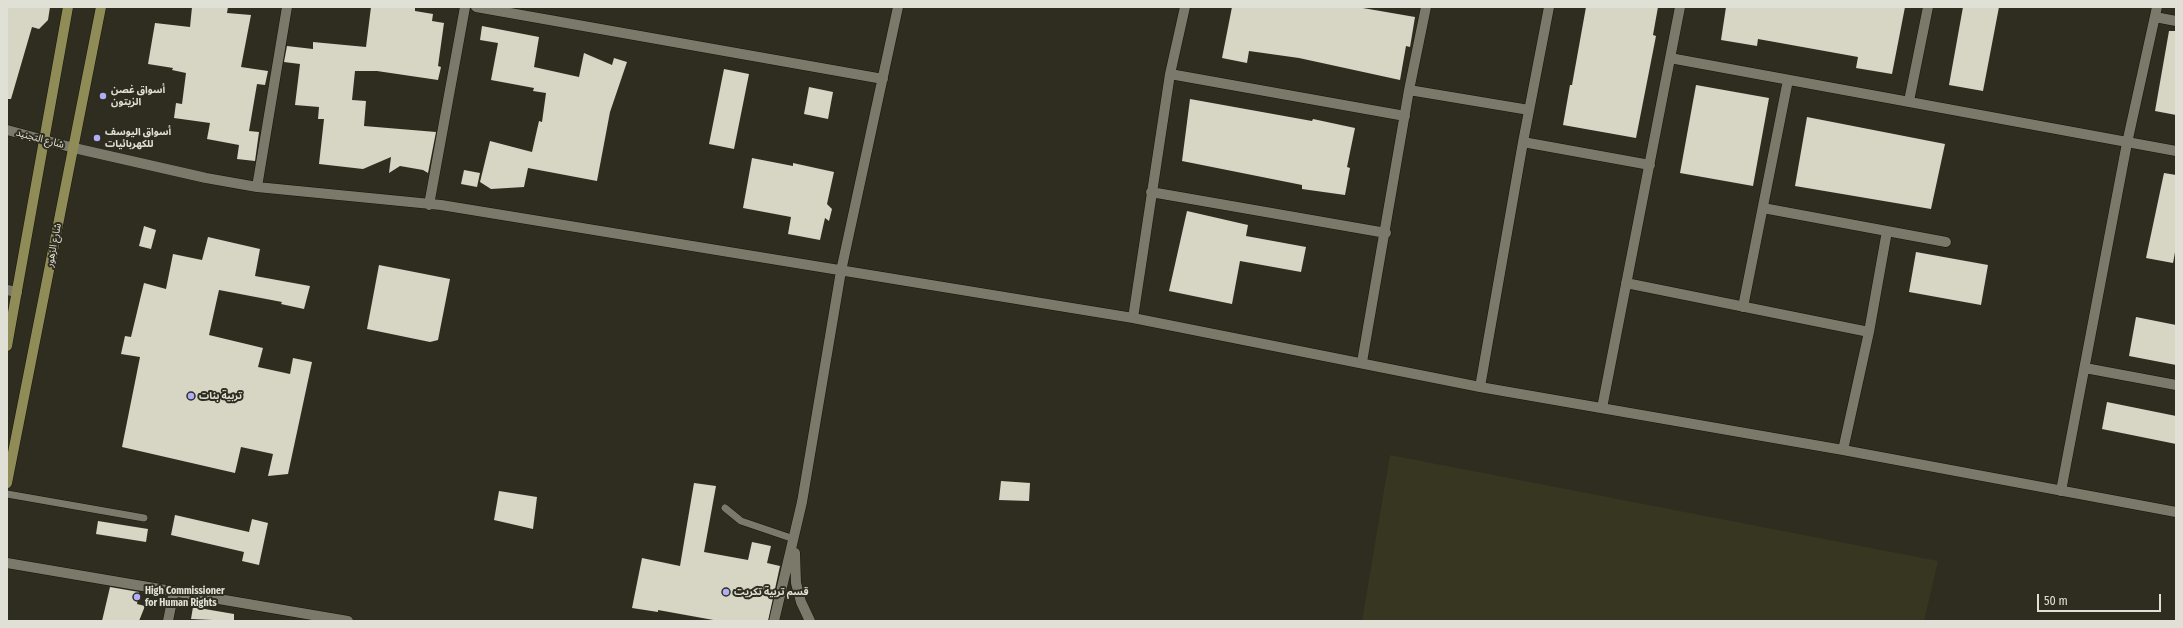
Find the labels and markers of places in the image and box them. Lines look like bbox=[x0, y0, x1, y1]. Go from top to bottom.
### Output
place label: أسواق غصن الزيتون bbox=[111, 84, 165, 108]
marker: أسواق غصن الزيتون bbox=[98, 91, 108, 101]
place label: أسواق اليوسف للكهربائيات bbox=[105, 126, 171, 150]
marker: أسواق اليوسف للكهربائيات bbox=[92, 133, 102, 143]
place label: تربية بنات bbox=[199, 390, 242, 402]
marker: تربية بنات bbox=[186, 391, 196, 401]
place label: High Commissioner for Human Rights bbox=[145, 585, 225, 608]
place label: قسم تربية تكريت bbox=[734, 586, 808, 598]
marker: قسم تربية تكريت bbox=[721, 587, 731, 597]
marker: High Commissioner for Human Rights bbox=[132, 592, 142, 602]

